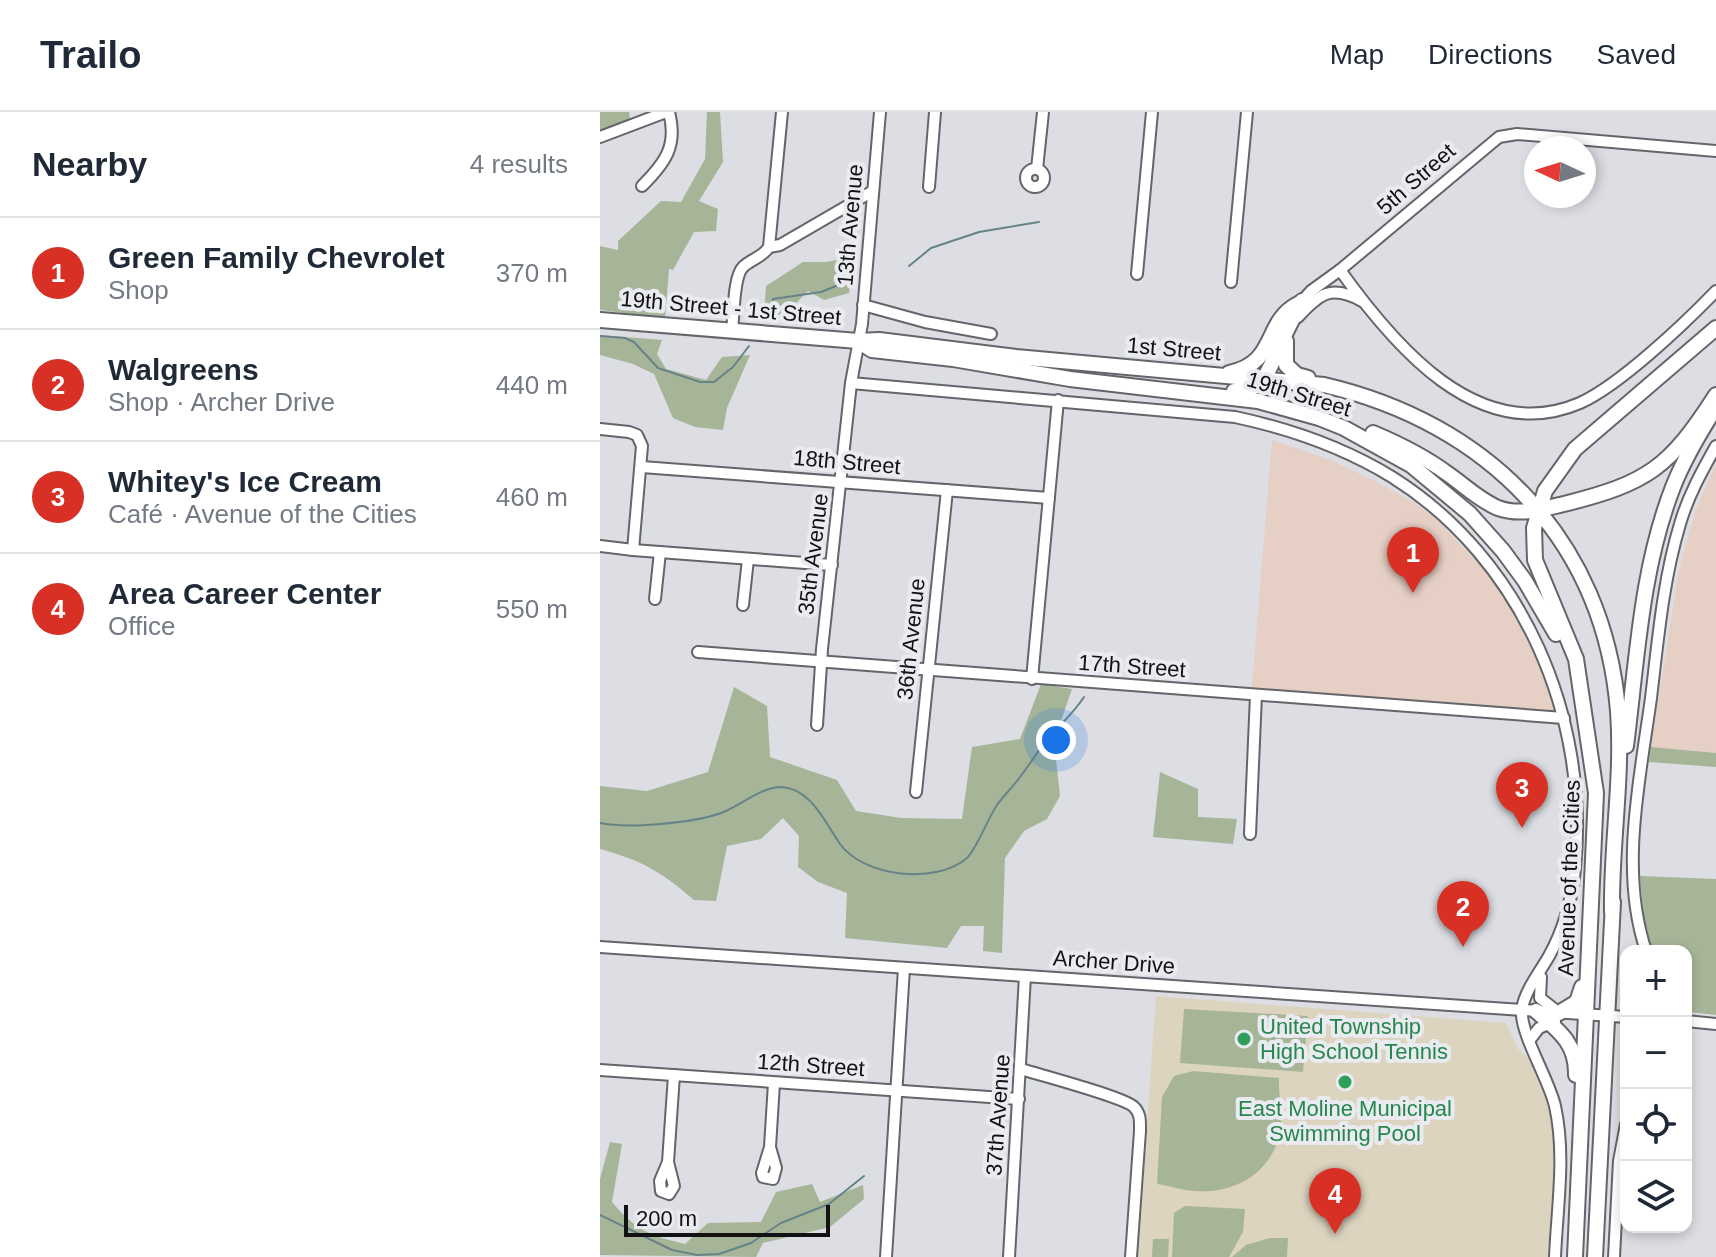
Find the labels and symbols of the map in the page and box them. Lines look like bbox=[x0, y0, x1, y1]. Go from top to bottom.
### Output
north arrow bbox=[1524, 136, 1596, 208]
street label: 5th Street bbox=[1372, 138, 1460, 220]
street label: 13th Avenue bbox=[832, 163, 868, 287]
street label: 19th Street - 1st Street bbox=[620, 286, 842, 330]
street label: 1st Street bbox=[1126, 332, 1222, 366]
street label: 19th Street bbox=[1244, 366, 1354, 422]
street label: 18th Street bbox=[792, 445, 902, 479]
street label: 35th Avenue bbox=[793, 492, 833, 616]
pin: 1 bbox=[1387, 527, 1439, 593]
street label: 36th Avenue bbox=[892, 577, 930, 701]
street label: 17th Street bbox=[1077, 650, 1187, 682]
your location bbox=[1036, 720, 1076, 760]
pin: 3 bbox=[1496, 762, 1548, 828]
street label: Avenue of the Cities bbox=[1553, 779, 1585, 977]
pin: 2 bbox=[1437, 881, 1489, 947]
street label: Archer Drive bbox=[1052, 945, 1176, 979]
place label: United Township High School Tennis bbox=[1260, 1014, 1448, 1064]
marker: United Township High School Tennis bbox=[1235, 1030, 1253, 1048]
street label: 12th Street bbox=[756, 1049, 866, 1081]
street label: 37th Avenue bbox=[981, 1053, 1015, 1177]
marker: East Moline Municipal Swimming Pool bbox=[1336, 1073, 1354, 1091]
place label: East Moline Municipal Swimming Pool bbox=[1238, 1096, 1452, 1146]
pin: 4 bbox=[1309, 1168, 1361, 1234]
scale bar bbox=[624, 1201, 830, 1237]

